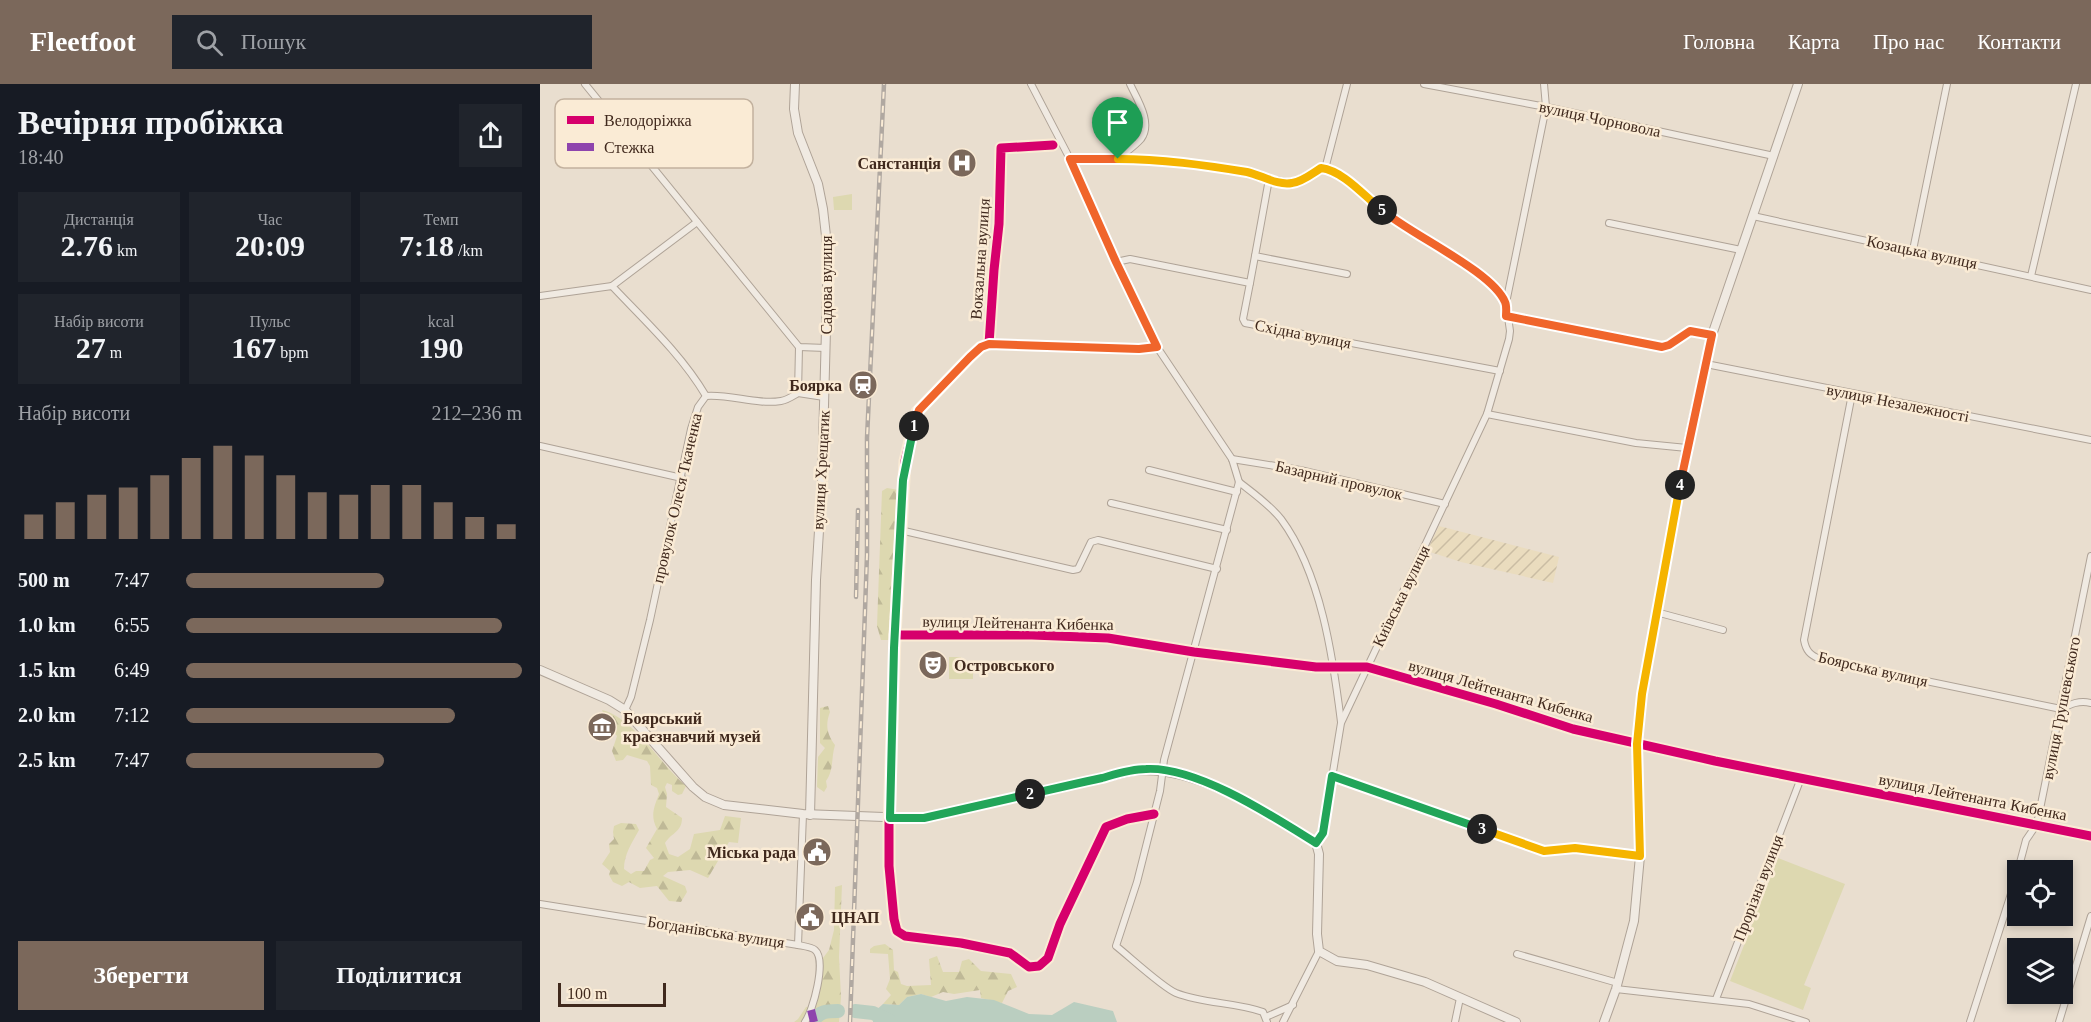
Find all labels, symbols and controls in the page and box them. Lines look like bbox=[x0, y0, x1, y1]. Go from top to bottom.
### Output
search box bbox=[172, 15, 592, 69]
text: Fleetfoot bbox=[30, 26, 136, 57]
icon: search bbox=[193, 26, 226, 59]
text: Пошук bbox=[241, 29, 306, 54]
text: Головна bbox=[1683, 30, 1755, 54]
text: Карта bbox=[1788, 30, 1840, 54]
text: Про нас bbox=[1873, 30, 1944, 54]
text: Контакти bbox=[1977, 30, 2061, 54]
pin bbox=[1092, 97, 1143, 159]
street label: вулиця Чорновола bbox=[1537, 98, 1662, 141]
legend bbox=[555, 99, 753, 168]
button: share bbox=[459, 104, 522, 167]
text: Вечірня пробіжка bbox=[18, 105, 284, 141]
icon: arrive bbox=[1101, 106, 1134, 139]
text: Велодоріжка bbox=[604, 112, 692, 130]
text: Стежка bbox=[604, 139, 654, 156]
text: 18:40 bbox=[18, 146, 64, 168]
hospital icon: Санстанція bbox=[946, 147, 978, 179]
place label: Санстанція bbox=[858, 155, 941, 172]
pin: 5 bbox=[1367, 195, 1397, 225]
street label: Вокзальна вулиця bbox=[967, 197, 994, 320]
text: 5 bbox=[1378, 201, 1386, 218]
text: Дистанція bbox=[64, 211, 134, 228]
text: Час bbox=[258, 211, 282, 228]
text: Темп bbox=[424, 211, 458, 228]
text: 2.76 bbox=[61, 229, 113, 262]
text: 20:09 bbox=[235, 229, 305, 262]
text: 7:18 bbox=[399, 229, 454, 262]
street label: Козацька вулиця bbox=[1865, 232, 1979, 273]
street label: Садова вулиця bbox=[818, 235, 836, 335]
text: km bbox=[113, 242, 137, 259]
text: /km bbox=[454, 242, 483, 259]
text: Набір висоти bbox=[54, 313, 144, 330]
text: Пульс bbox=[249, 313, 291, 330]
text: kcal bbox=[428, 313, 454, 330]
street label: Східна вулиця bbox=[1253, 316, 1353, 353]
text: 27 bbox=[76, 331, 106, 364]
text: 167 bbox=[231, 331, 276, 364]
text: 190 bbox=[419, 331, 464, 364]
text: m bbox=[106, 344, 122, 361]
text: bpm bbox=[276, 344, 309, 361]
station icon: Боярка bbox=[847, 369, 879, 401]
place label: Боярка bbox=[789, 377, 842, 395]
street label: вулиця Незалежності bbox=[1825, 381, 1971, 426]
text: Набір висоти bbox=[18, 402, 130, 424]
text: 212–236 m bbox=[431, 402, 522, 424]
street label: вулиця Хрещатик bbox=[809, 410, 834, 530]
street label: провулок Олеся Ткаченка bbox=[649, 411, 706, 585]
pin: 1 bbox=[899, 411, 929, 441]
text: 1 bbox=[910, 417, 918, 434]
street label: Базарний провулок bbox=[1274, 457, 1404, 504]
pin: 4 bbox=[1665, 470, 1695, 500]
text: 4 bbox=[1676, 476, 1684, 493]
street label: Київська вулиця bbox=[1369, 542, 1434, 650]
text: 500 m bbox=[18, 569, 70, 591]
text: 7:47 bbox=[114, 569, 150, 591]
street label: вулиця Лейтенанта Кибенка bbox=[922, 613, 1114, 634]
text: 1.0 km bbox=[18, 614, 76, 636]
text: 6:55 bbox=[114, 614, 150, 636]
street label: вулиця Грушевського bbox=[2039, 635, 2084, 781]
street label: Боярська вулиця bbox=[1816, 648, 1930, 691]
theatre icon: Островського bbox=[917, 649, 949, 681]
street label: вулиця Лейтенанта Кибенка bbox=[1406, 656, 1595, 726]
place label: Островського bbox=[954, 657, 1054, 675]
text: 1.5 km bbox=[18, 659, 76, 681]
text: 6:49 bbox=[114, 659, 150, 681]
text: 2.0 km bbox=[18, 704, 76, 726]
text: 7:12 bbox=[114, 704, 150, 726]
place label: Боярський краєзнавчий музей bbox=[623, 710, 761, 746]
museum icon: Боярський краєзнавчий музей bbox=[586, 711, 618, 743]
text: 2.5 km bbox=[18, 749, 76, 771]
text: 7:47 bbox=[114, 749, 150, 771]
street label: вулиця Лейтенанта Кибенка bbox=[1877, 770, 2068, 825]
pin: 2 bbox=[1015, 779, 1045, 809]
text: 2 bbox=[1026, 785, 1034, 802]
pin: 3 bbox=[1467, 814, 1497, 844]
text: 3 bbox=[1478, 820, 1486, 837]
street label: Прорізна вулиця bbox=[1730, 832, 1787, 944]
public building icon: Міська рада bbox=[801, 836, 833, 868]
place label: Міська рада bbox=[707, 844, 796, 862]
map controls bbox=[2007, 860, 2073, 1004]
button: locate bbox=[2007, 860, 2073, 926]
public building icon: ЦНАП bbox=[794, 901, 826, 933]
place label: ЦНАП bbox=[831, 909, 880, 927]
street label: Богданівська вулиця bbox=[646, 913, 786, 952]
button: layers bbox=[2007, 938, 2073, 1004]
button: Зберегти bbox=[18, 941, 264, 1010]
button: Поділитися bbox=[276, 941, 522, 1010]
scale bar bbox=[558, 980, 666, 1008]
text: 100 m bbox=[567, 985, 607, 1002]

